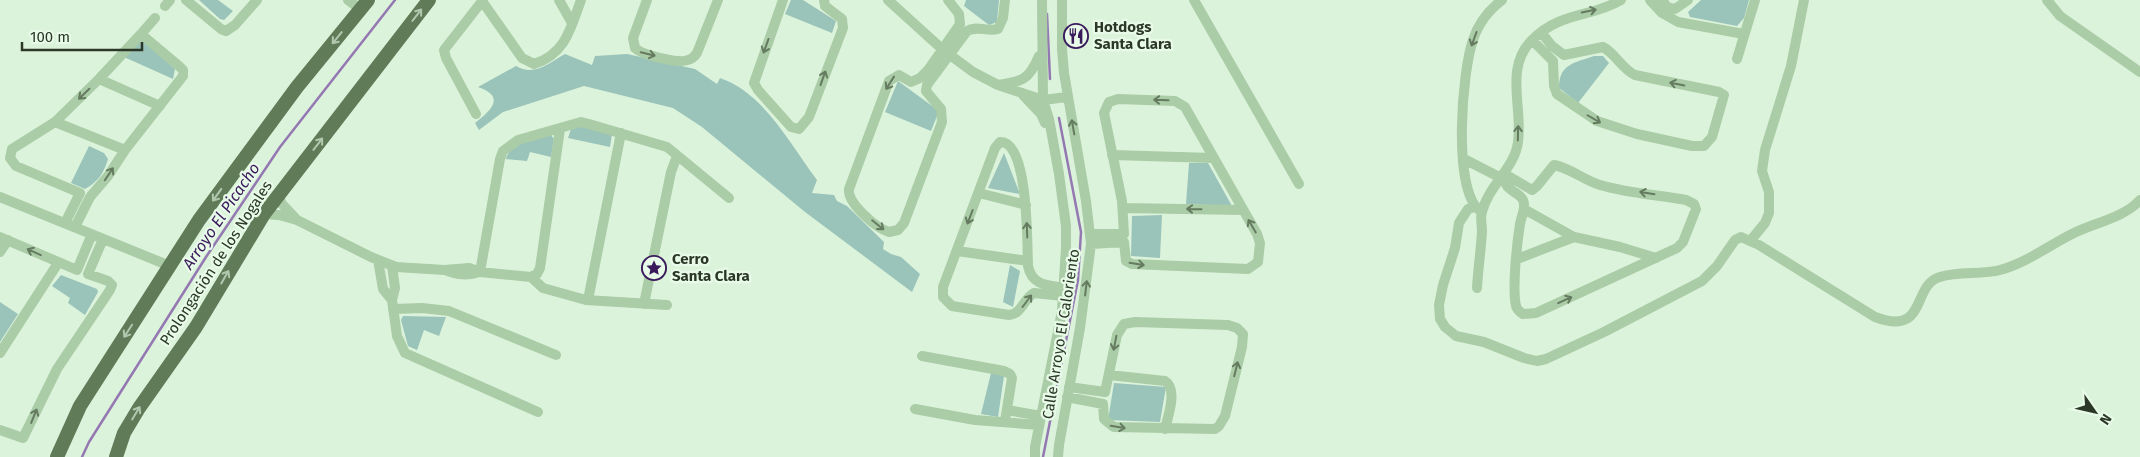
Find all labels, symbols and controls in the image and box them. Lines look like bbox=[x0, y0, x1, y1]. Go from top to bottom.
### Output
one-way arrow bbox=[1580, 6, 1596, 15]
one-way arrow bbox=[412, 9, 423, 22]
place label: Hotdogs Santa Clara bbox=[1094, 18, 1172, 53]
scale bar bbox=[22, 20, 142, 52]
restaurant icon: Hotdogs Santa Clara bbox=[1063, 23, 1089, 49]
text: 100 m bbox=[30, 28, 70, 46]
one-way arrow bbox=[331, 31, 342, 44]
one-way arrow bbox=[1469, 31, 1478, 46]
one-way arrow bbox=[761, 38, 770, 53]
one-way arrow bbox=[640, 50, 656, 59]
one-way arrow bbox=[819, 71, 828, 86]
one-way arrow bbox=[884, 76, 894, 90]
one-way arrow bbox=[1669, 79, 1685, 88]
one-way arrow bbox=[77, 88, 90, 100]
one-way arrow bbox=[1153, 96, 1169, 105]
one-way arrow bbox=[1587, 114, 1602, 124]
one-way arrow bbox=[1067, 120, 1077, 136]
one-way arrow bbox=[1514, 125, 1523, 141]
one-way arrow bbox=[312, 138, 323, 151]
water label: Arroyo El Picacho bbox=[178, 159, 264, 274]
one-way arrow bbox=[104, 167, 114, 181]
street label: Prolongación de los Nogales bbox=[156, 178, 276, 348]
one-way arrow bbox=[212, 187, 222, 201]
one-way arrow bbox=[1639, 188, 1655, 198]
one-way arrow bbox=[1187, 204, 1203, 214]
one-way arrow bbox=[965, 209, 974, 224]
one-way arrow bbox=[1247, 219, 1257, 234]
one-way arrow bbox=[871, 220, 884, 231]
one-way arrow bbox=[1023, 222, 1032, 238]
one-way arrow bbox=[27, 247, 42, 257]
street label: Calle Arroyo El Caloriento bbox=[1039, 248, 1083, 420]
place label: Cerro Santa Clara bbox=[672, 250, 750, 285]
place icon: Cerro Santa Clara bbox=[641, 255, 667, 281]
one-way arrow bbox=[1128, 259, 1144, 269]
one-way arrow bbox=[221, 271, 231, 285]
one-way arrow bbox=[1081, 280, 1091, 296]
one-way arrow bbox=[1022, 294, 1032, 308]
one-way arrow bbox=[1557, 294, 1572, 304]
one-way arrow bbox=[123, 323, 133, 337]
one-way arrow bbox=[1110, 335, 1120, 351]
one-way arrow bbox=[1232, 362, 1241, 378]
north arrow bbox=[2070, 387, 2120, 437]
one-way arrow bbox=[132, 406, 142, 420]
one-way arrow bbox=[30, 409, 39, 424]
text: N bbox=[2096, 410, 2115, 428]
one-way arrow bbox=[1110, 422, 1126, 432]

